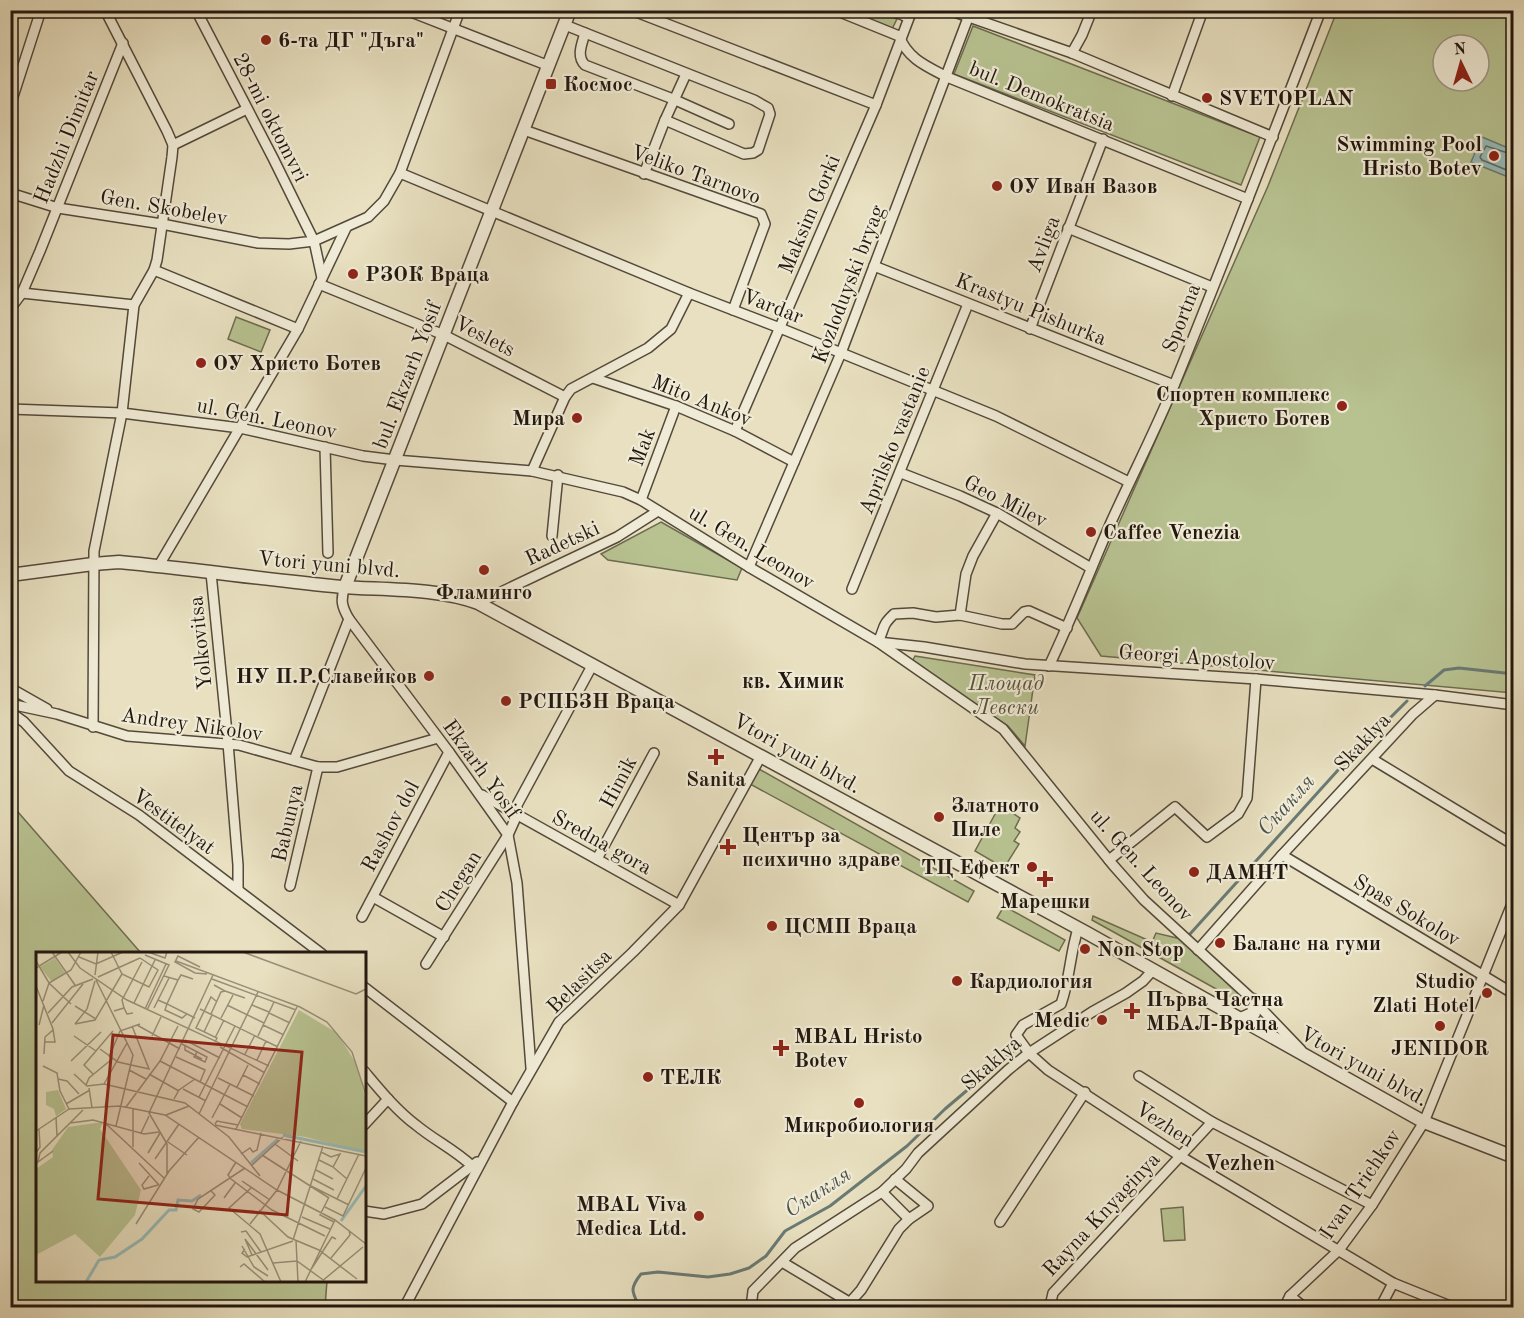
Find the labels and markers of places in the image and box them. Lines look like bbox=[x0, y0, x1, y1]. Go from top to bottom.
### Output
place label: 6-та ДГ "Дъга" bbox=[278, 31, 424, 52]
marker: 6-та ДГ "Дъга" bbox=[259, 33, 273, 47]
place label: Космос bbox=[563, 75, 633, 96]
marker: Космос bbox=[544, 77, 558, 91]
place label: SVETOPLAN bbox=[1219, 89, 1353, 110]
marker: SVETOPLAN bbox=[1200, 91, 1214, 105]
place label: Swimming Pool Hristo Botev bbox=[1336, 135, 1482, 180]
marker: Swimming Pool Hristo Botev bbox=[1487, 149, 1501, 163]
place label: ОУ Иван Вазов bbox=[1009, 177, 1157, 198]
marker: ОУ Иван Вазов bbox=[990, 179, 1004, 193]
place label: РЗОК Враца bbox=[365, 265, 490, 286]
marker: РЗОК Враца bbox=[346, 267, 360, 281]
place label: ОУ Христо Ботев bbox=[213, 354, 381, 375]
marker: ОУ Христо Ботев bbox=[194, 356, 208, 370]
place label: Спортен комплекс Христо Ботев bbox=[1156, 385, 1330, 430]
marker: Спортен комплекс Христо Ботев bbox=[1335, 399, 1349, 413]
place label: Мира bbox=[512, 409, 565, 430]
marker: Мира bbox=[570, 411, 584, 425]
place label: Caffee Venezia bbox=[1103, 523, 1241, 544]
marker: Caffee Venezia bbox=[1084, 525, 1098, 539]
marker: Фламинго bbox=[477, 563, 491, 577]
place label: Фламинго bbox=[436, 583, 532, 604]
place label: НУ П.Р.Славейков bbox=[236, 667, 417, 688]
marker: НУ П.Р.Славейков bbox=[422, 669, 436, 683]
place label: РСПБЗН Враца bbox=[518, 692, 675, 713]
marker: РСПБЗН Враца bbox=[499, 694, 513, 708]
marker: Sanita bbox=[709, 750, 723, 764]
place label: Sanita bbox=[686, 770, 746, 791]
place label: Златното Пиле bbox=[951, 796, 1039, 841]
marker: Златното Пиле bbox=[932, 810, 946, 824]
place label: Център за психично здраве bbox=[742, 826, 900, 871]
marker: Център за психично здраве bbox=[719, 838, 737, 856]
place label: ТЦ Ефект bbox=[921, 858, 1020, 879]
marker: ТЦ Ефект bbox=[1025, 860, 1039, 874]
place label: ДАМНТ bbox=[1206, 863, 1288, 884]
marker: ДАМНТ bbox=[1187, 865, 1201, 879]
marker: Марешки bbox=[1038, 872, 1052, 886]
place label: Марешки bbox=[1000, 892, 1090, 913]
place label: ЦСМП Враца bbox=[784, 917, 917, 938]
marker: ЦСМП Враца bbox=[765, 919, 779, 933]
place label: Баланс на гуми bbox=[1232, 934, 1381, 955]
marker: Баланс на гуми bbox=[1213, 936, 1227, 950]
place label: Non Stop bbox=[1097, 940, 1184, 961]
marker: Non Stop bbox=[1078, 942, 1092, 956]
place label: Кардиология bbox=[969, 972, 1093, 993]
place label: Studio Zlati Hotel bbox=[1373, 972, 1475, 1017]
marker: Кардиология bbox=[950, 974, 964, 988]
marker: Studio Zlati Hotel bbox=[1480, 986, 1494, 1000]
place label: Първа Частна МБАЛ-Враца bbox=[1146, 990, 1284, 1035]
marker: Първа Частна МБАЛ-Враца bbox=[1123, 1002, 1141, 1020]
place label: Medic bbox=[1034, 1011, 1090, 1032]
marker: Medic bbox=[1095, 1013, 1109, 1027]
marker: JENIDOR bbox=[1433, 1019, 1447, 1033]
place label: MBAL Hristo Botev bbox=[794, 1027, 923, 1072]
marker: MBAL Hristo Botev bbox=[772, 1039, 790, 1057]
place label: JENIDOR bbox=[1391, 1039, 1489, 1060]
place label: ТЕЛК bbox=[660, 1068, 722, 1089]
marker: ТЕЛК bbox=[641, 1070, 655, 1084]
marker: Микробиология bbox=[852, 1096, 866, 1110]
place label: Микробиология bbox=[784, 1116, 934, 1137]
place label: MBAL Viva Medica Ltd. bbox=[576, 1195, 687, 1240]
marker: MBAL Viva Medica Ltd. bbox=[692, 1209, 706, 1223]

